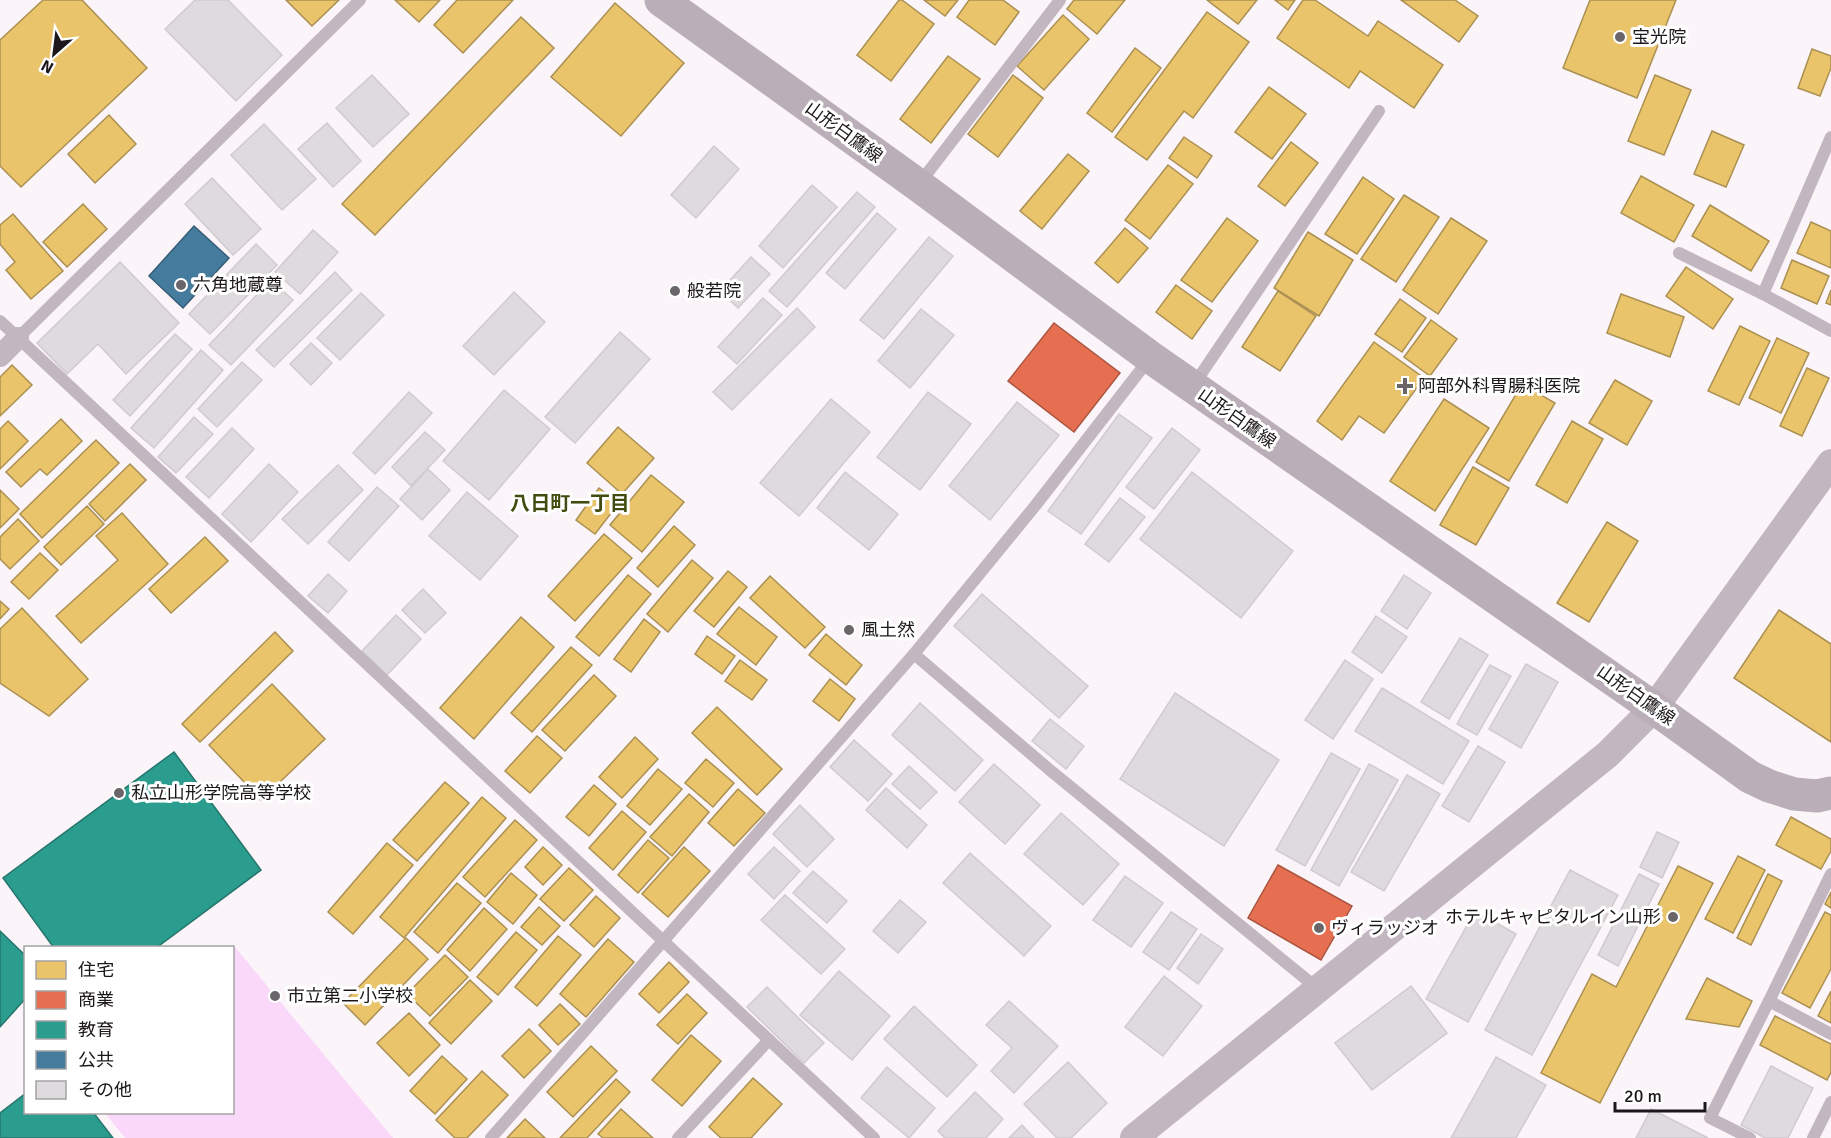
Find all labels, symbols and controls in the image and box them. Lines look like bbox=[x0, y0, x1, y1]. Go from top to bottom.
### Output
north arrow bbox=[24, 24, 84, 84]
place label: 宝光院 bbox=[1632, 26, 1686, 48]
marker: 宝光院 bbox=[1613, 30, 1627, 44]
text: N bbox=[38, 55, 57, 78]
street label: 山形白鷹線 bbox=[801, 97, 887, 167]
place label: 六角地蔵尊 bbox=[193, 274, 283, 296]
marker: 六角地蔵尊 bbox=[174, 278, 188, 292]
place label: 般若院 bbox=[687, 280, 741, 302]
marker: 般若院 bbox=[668, 284, 682, 298]
place label: 阿部外科胃腸科医院 bbox=[1418, 375, 1580, 397]
marker: 阿部外科胃腸科医院 bbox=[1396, 377, 1414, 395]
street label: 山形白鷹線 bbox=[1194, 383, 1280, 453]
district label: 八日町一丁目 bbox=[510, 491, 630, 516]
place label: 風土然 bbox=[861, 619, 915, 641]
marker: 風土然 bbox=[842, 623, 856, 637]
street label: 山形白鷹線 bbox=[1593, 660, 1679, 730]
place label: 私立山形学院高等学校 bbox=[131, 782, 311, 804]
marker: 私立山形学院高等学校 bbox=[112, 786, 126, 800]
place label: ホテルキャピタルイン山形 bbox=[1445, 906, 1661, 928]
marker: ホテルキャピタルイン山形 bbox=[1666, 910, 1680, 924]
place label: ヴィラッジオ bbox=[1331, 917, 1439, 939]
marker: ヴィラッジオ bbox=[1312, 921, 1326, 935]
legend bbox=[24, 946, 234, 1114]
text: 住宅 bbox=[78, 959, 114, 981]
place label: 市立第二小学校 bbox=[287, 985, 413, 1007]
text: 商業 bbox=[78, 989, 114, 1011]
marker: 市立第二小学校 bbox=[268, 989, 282, 1003]
text: 教育 bbox=[78, 1019, 114, 1041]
text: 公共 bbox=[78, 1049, 114, 1071]
scale bar bbox=[1615, 1075, 1705, 1113]
text: その他 bbox=[78, 1079, 132, 1101]
text: 20 m bbox=[1624, 1085, 1662, 1107]

